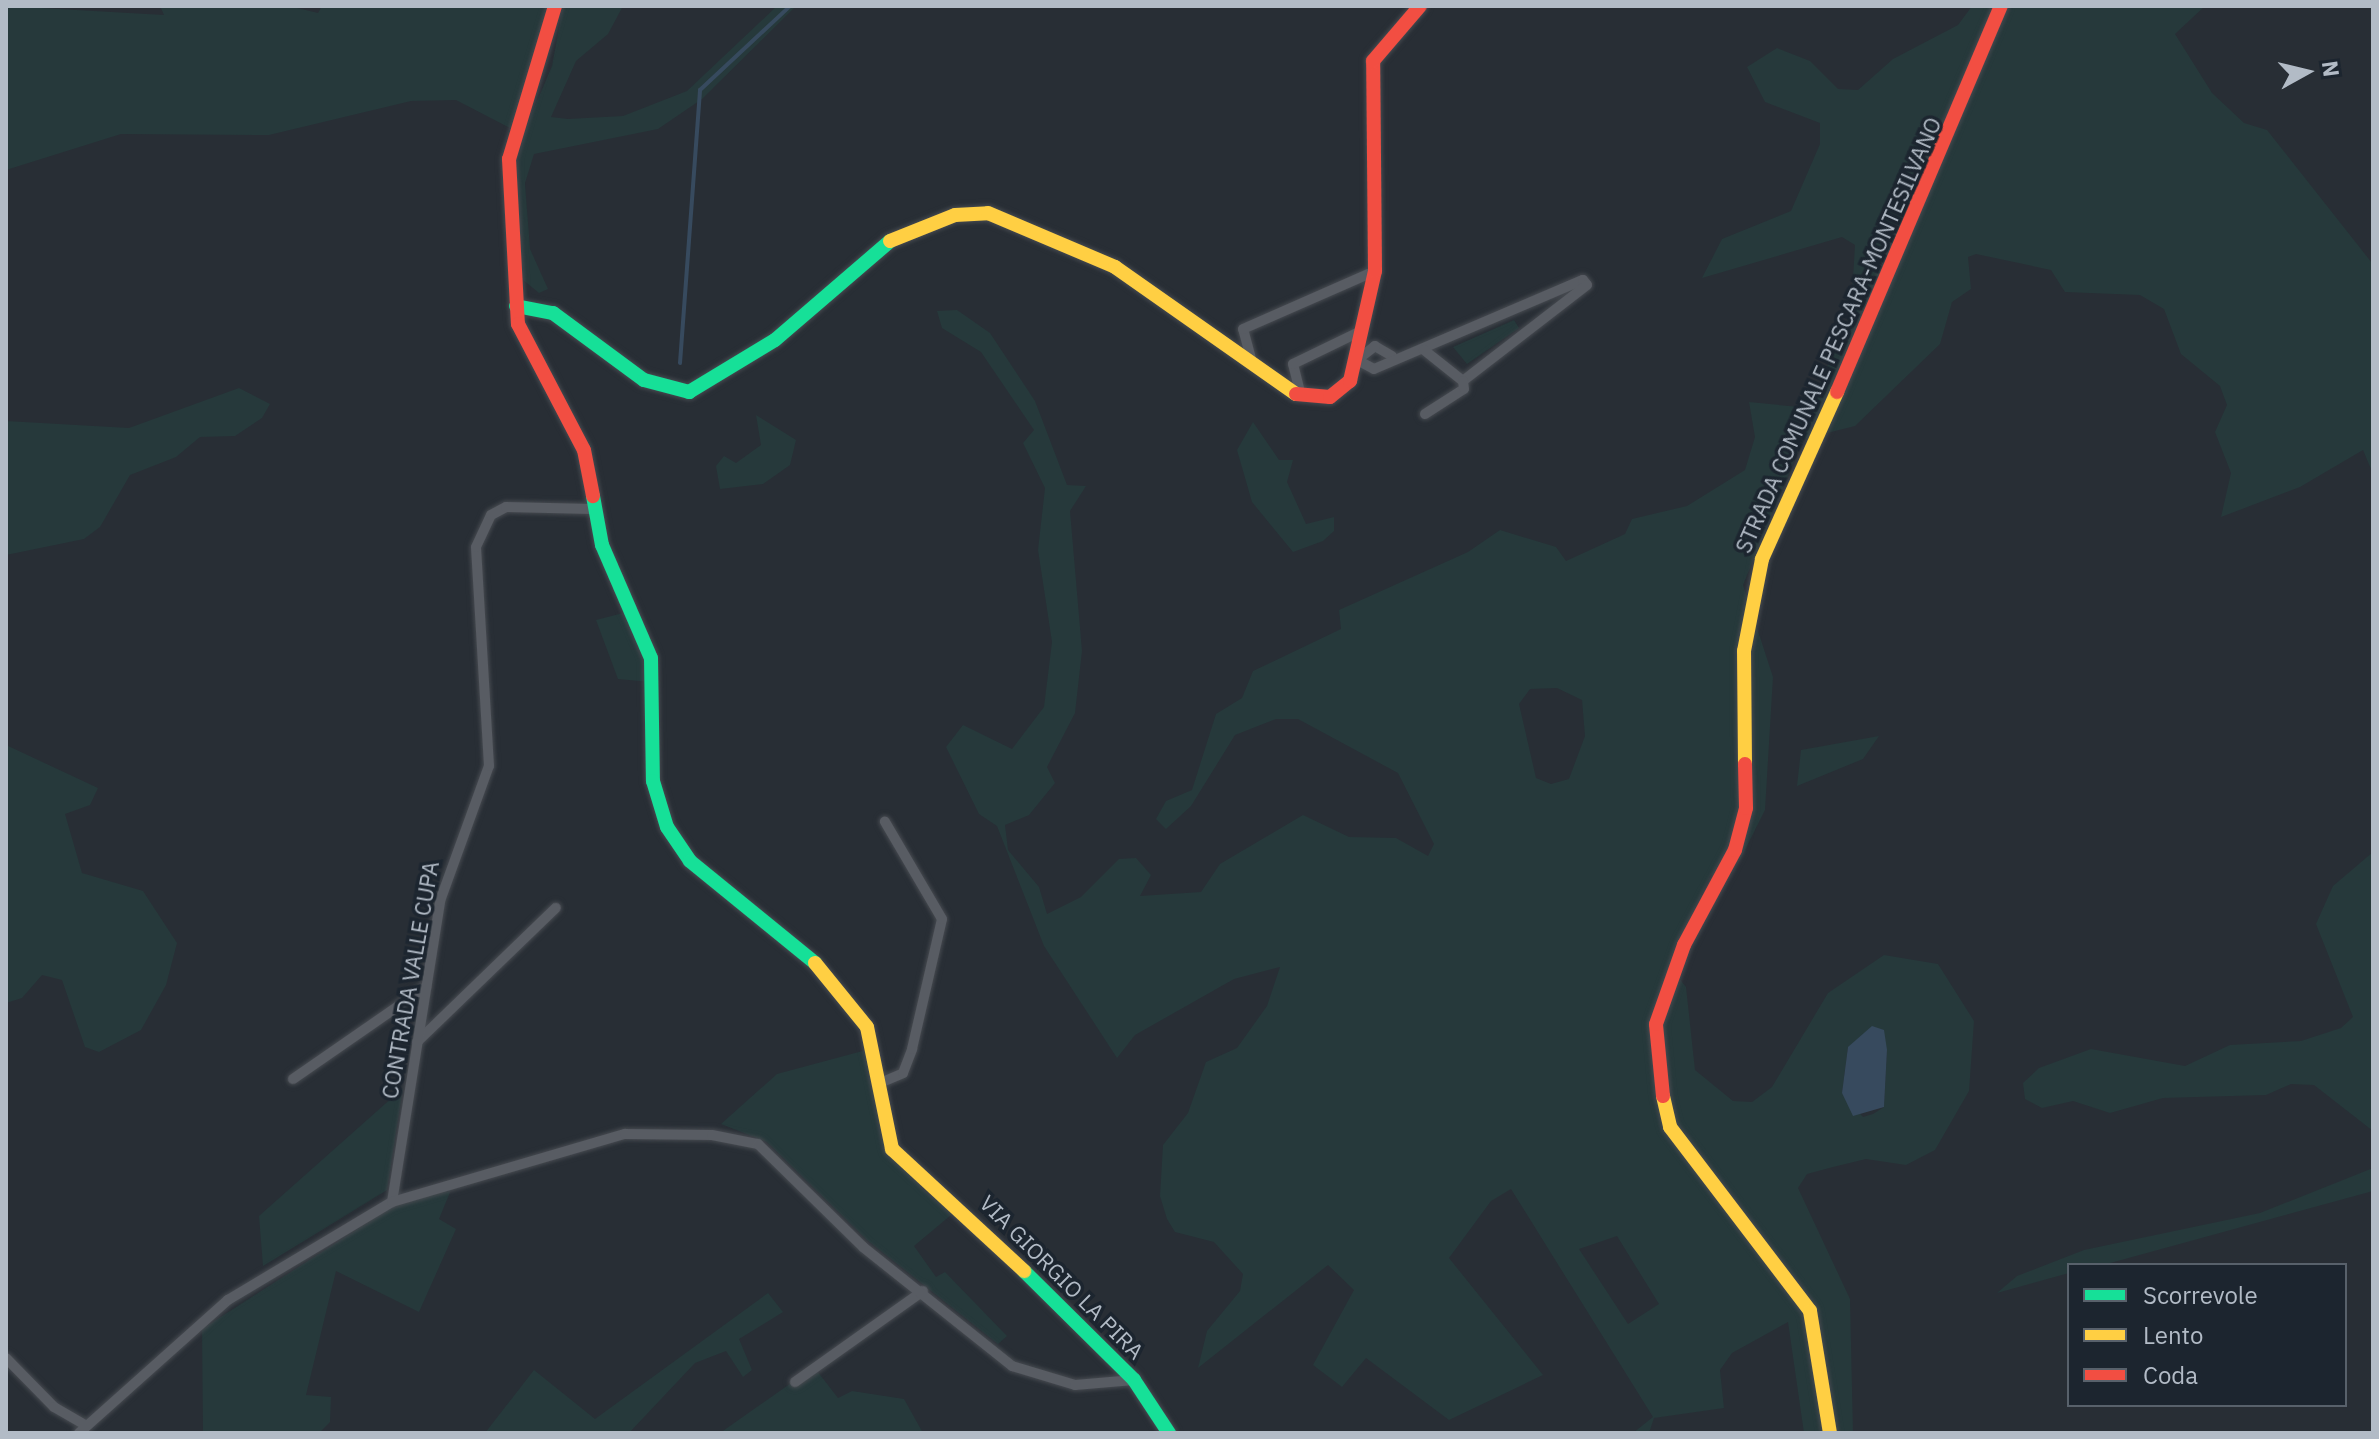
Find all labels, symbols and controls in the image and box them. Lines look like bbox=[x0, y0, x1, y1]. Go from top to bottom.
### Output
north arrow bbox=[2267, 32, 2347, 112]
text: N bbox=[2316, 59, 2347, 78]
street label: STRADA COMUNALE PESCARA-MONTESILVANO bbox=[1730, 113, 1946, 557]
street label: CONTRADA VALLE CUPA bbox=[376, 859, 444, 1101]
street label: VIA GIORGIO LA PIRA bbox=[975, 1190, 1149, 1364]
legend bbox=[2067, 1263, 2347, 1407]
text: Scorrevole bbox=[2143, 1279, 2258, 1311]
text: Lento bbox=[2143, 1319, 2203, 1351]
text: Coda bbox=[2143, 1359, 2198, 1391]

